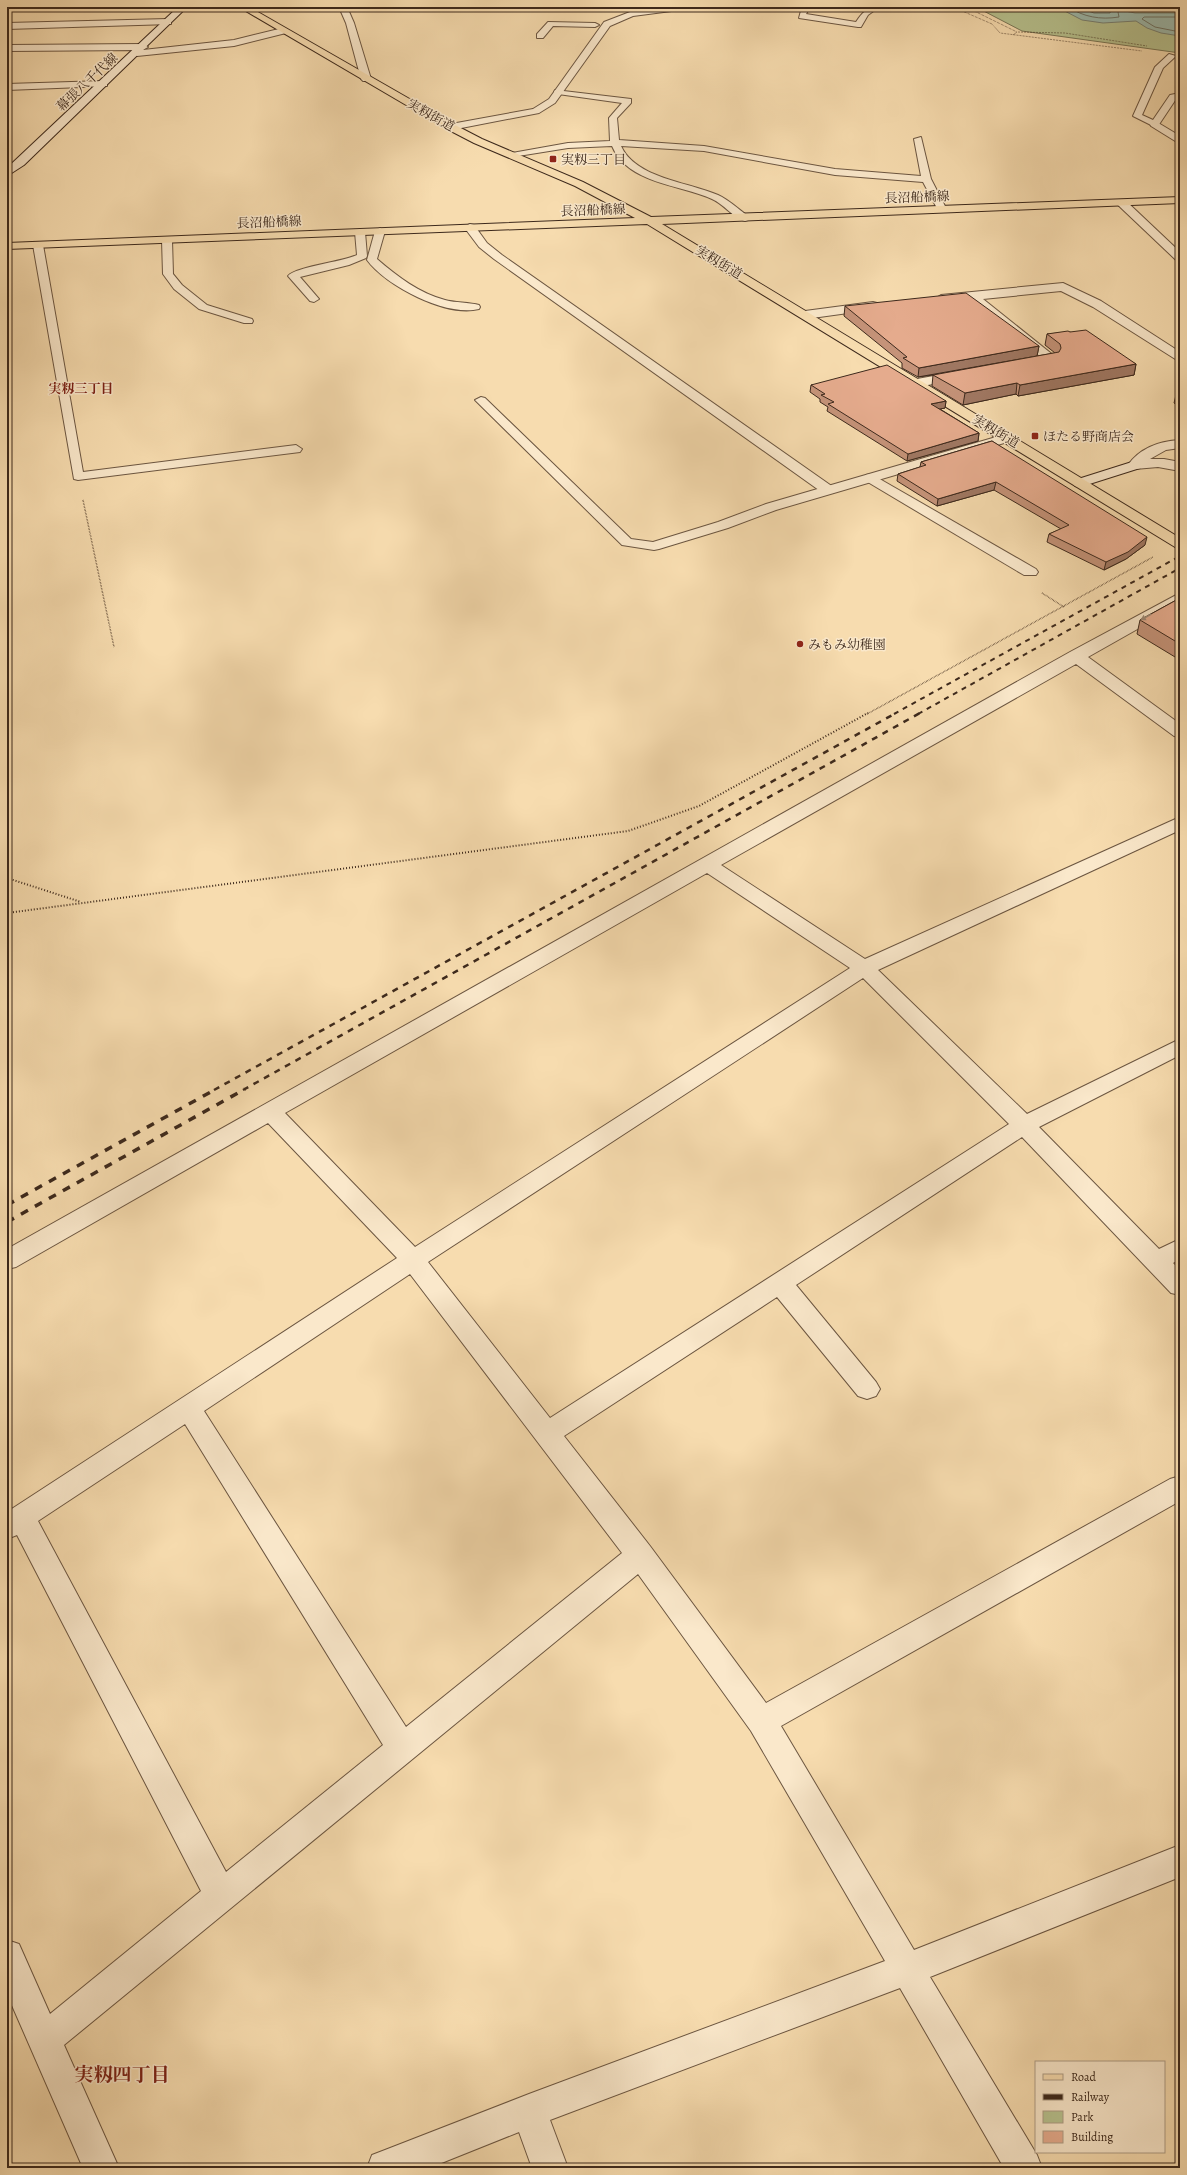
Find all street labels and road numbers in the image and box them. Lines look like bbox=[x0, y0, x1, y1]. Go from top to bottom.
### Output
street label: 幕張八千代線 bbox=[53, 49, 121, 115]
street label: 実籾街道 bbox=[404, 95, 458, 135]
street label: 長沼船橋線 bbox=[884, 187, 950, 207]
street label: 長沼船橋線 bbox=[560, 200, 626, 220]
street label: 長沼船橋線 bbox=[236, 212, 302, 232]
street label: 実籾街道 bbox=[692, 241, 746, 283]
street label: 実籾街道 bbox=[969, 410, 1023, 452]

